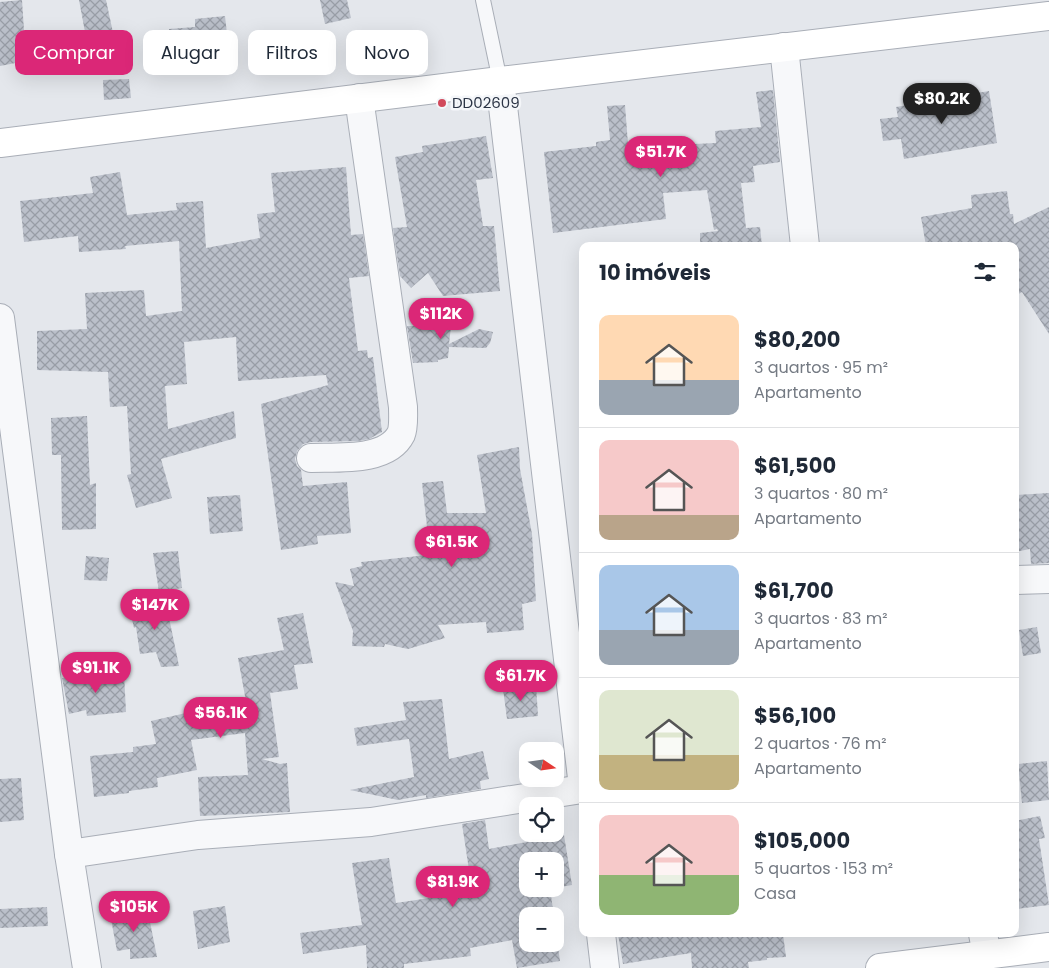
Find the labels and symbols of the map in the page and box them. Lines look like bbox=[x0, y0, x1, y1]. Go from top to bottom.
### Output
pin: $80.2K bbox=[901, 82, 983, 125]
place label: DD02609 bbox=[452, 92, 520, 113]
marker: DD02609 bbox=[436, 97, 448, 109]
pin: $51.7K bbox=[620, 136, 702, 178]
pin: $112K bbox=[406, 298, 476, 340]
pin: $61.5K bbox=[411, 526, 493, 568]
pin: $147K bbox=[120, 588, 190, 631]
pin: $91.1K bbox=[55, 652, 137, 694]
pin: $61.7K bbox=[480, 660, 562, 702]
pin: $56.1K bbox=[180, 696, 262, 739]
north arrow bbox=[519, 742, 564, 788]
pin: $81.9K bbox=[412, 866, 494, 908]
pin: $105K bbox=[99, 890, 169, 933]

